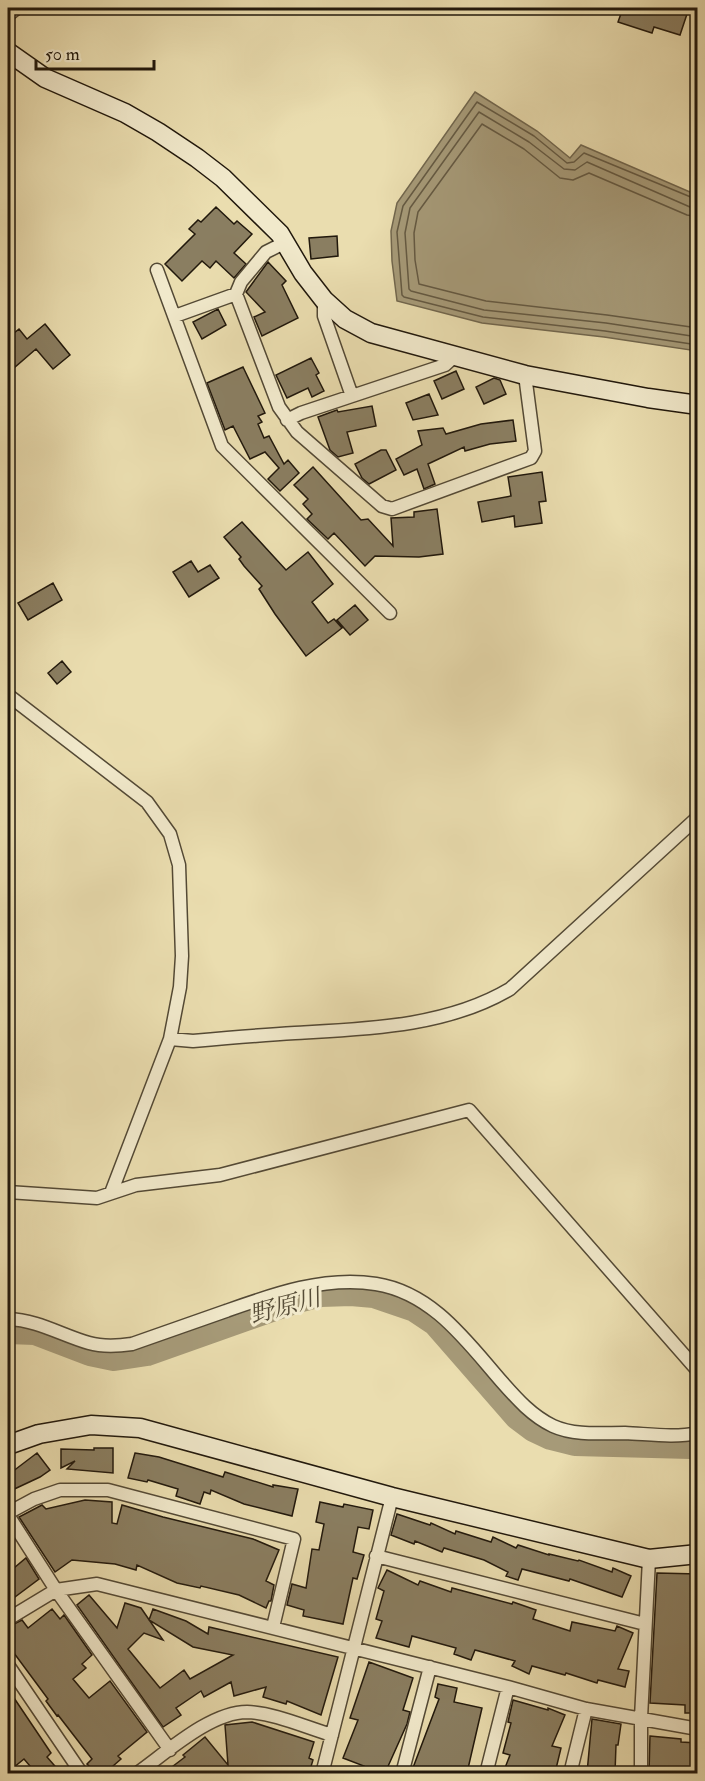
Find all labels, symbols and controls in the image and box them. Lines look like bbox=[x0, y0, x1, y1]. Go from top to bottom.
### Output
scale bar bbox=[36, 33, 154, 71]
text: 50 m bbox=[45, 43, 80, 66]
water label: 野原川 bbox=[246, 1281, 327, 1331]

